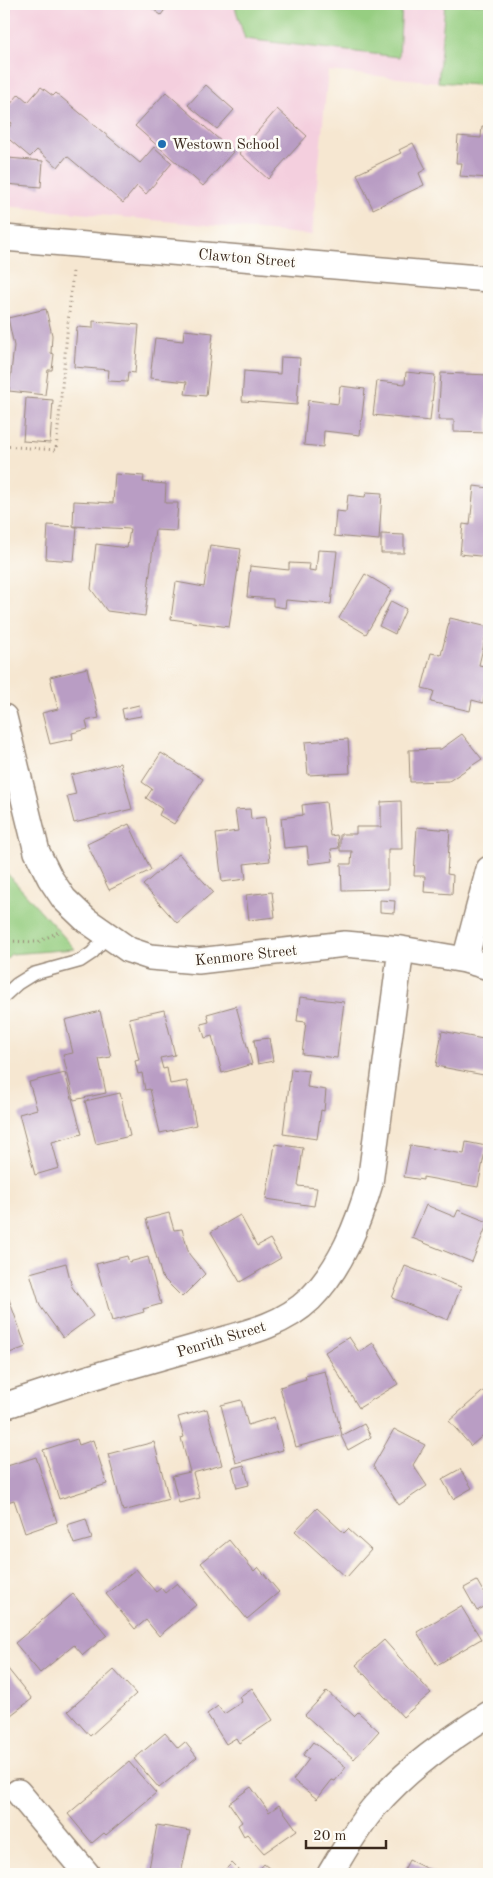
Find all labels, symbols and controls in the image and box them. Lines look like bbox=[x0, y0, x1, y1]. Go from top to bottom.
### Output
marker: Westown School bbox=[156, 138, 168, 150]
place label: Westown School bbox=[172, 138, 279, 153]
street label: Clawton Street bbox=[198, 248, 296, 271]
street label: Kenmore Street bbox=[194, 944, 298, 969]
street label: Penrith Street bbox=[175, 1320, 268, 1361]
scale bar bbox=[306, 1818, 386, 1850]
text: 20 m bbox=[313, 1829, 347, 1844]

